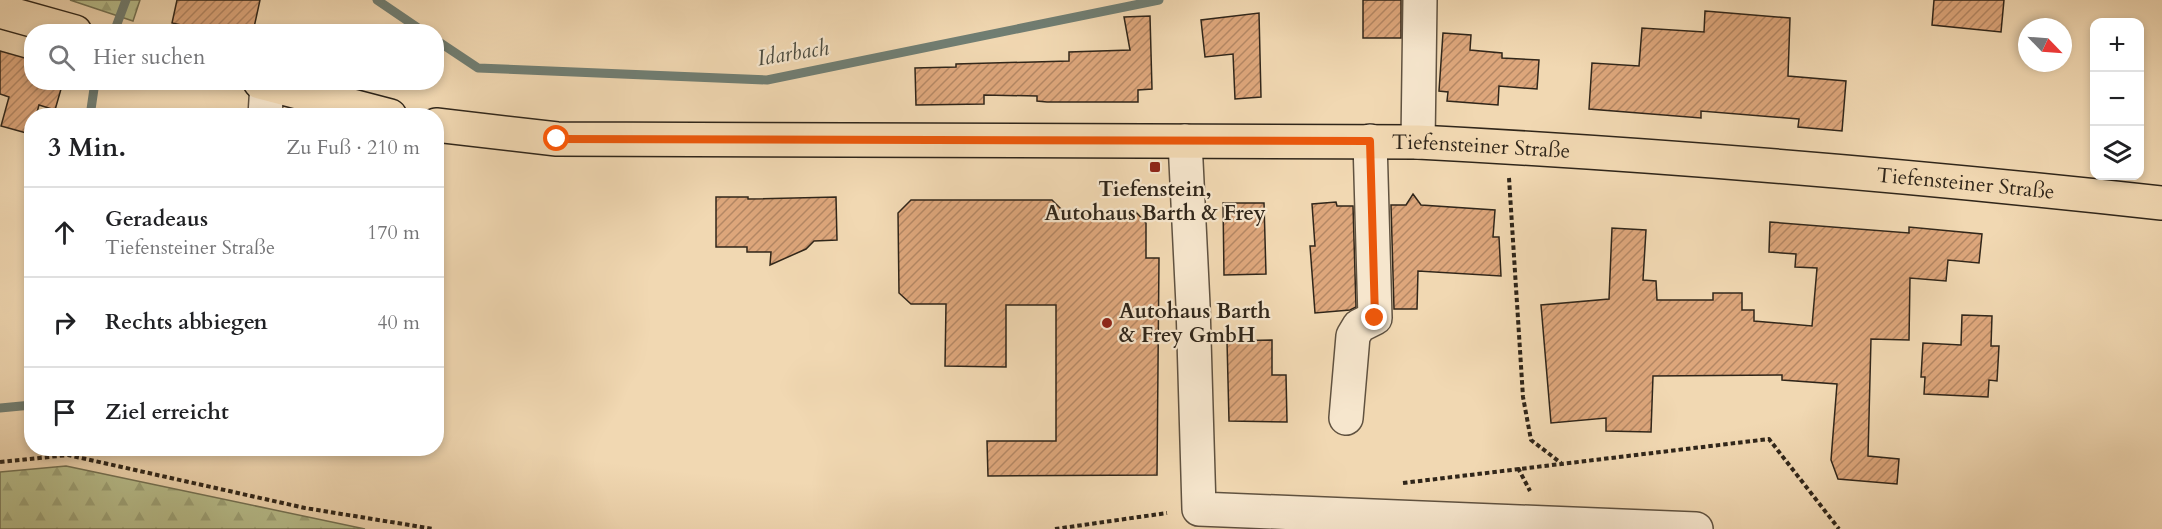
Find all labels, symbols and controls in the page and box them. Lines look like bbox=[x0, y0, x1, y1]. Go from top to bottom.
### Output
north arrow bbox=[2018, 18, 2072, 72]
map controls bbox=[2090, 18, 2144, 180]
button: + bbox=[2090, 18, 2144, 72]
search box bbox=[24, 24, 444, 90]
water label: Idarbach bbox=[755, 32, 831, 73]
icon: search bbox=[45, 41, 78, 74]
text: Hier suchen bbox=[93, 42, 206, 72]
button: − bbox=[2090, 72, 2144, 126]
route start bbox=[543, 125, 569, 151]
button: layers bbox=[2090, 126, 2144, 180]
street label: Tiefensteiner Straße bbox=[1392, 127, 1571, 165]
text: 3 Min. bbox=[48, 130, 126, 165]
text: Zu Fuß · 210 m bbox=[286, 134, 420, 161]
marker: Tiefenstein, Autohaus Barth & Frey bbox=[1148, 160, 1162, 174]
street label: Tiefensteiner Straße bbox=[1875, 160, 2056, 206]
place label: Tiefenstein, Autohaus Barth & Frey bbox=[1044, 175, 1266, 228]
text: Geradeaus bbox=[105, 204, 208, 234]
icon: ahead bbox=[48, 216, 81, 249]
text: 170 m bbox=[367, 219, 420, 246]
text: Tiefensteiner Straße bbox=[105, 234, 275, 261]
place label: Autohaus Barth & Frey GmbH bbox=[1119, 297, 1271, 350]
route end bbox=[1361, 304, 1387, 330]
icon: right bbox=[48, 306, 81, 339]
text: Rechts abbiegen bbox=[105, 307, 268, 337]
text: 40 m bbox=[377, 309, 420, 336]
marker: Autohaus Barth & Frey GmbH bbox=[1100, 316, 1114, 330]
icon: arrive bbox=[48, 396, 81, 429]
text: Ziel erreicht bbox=[105, 397, 229, 427]

